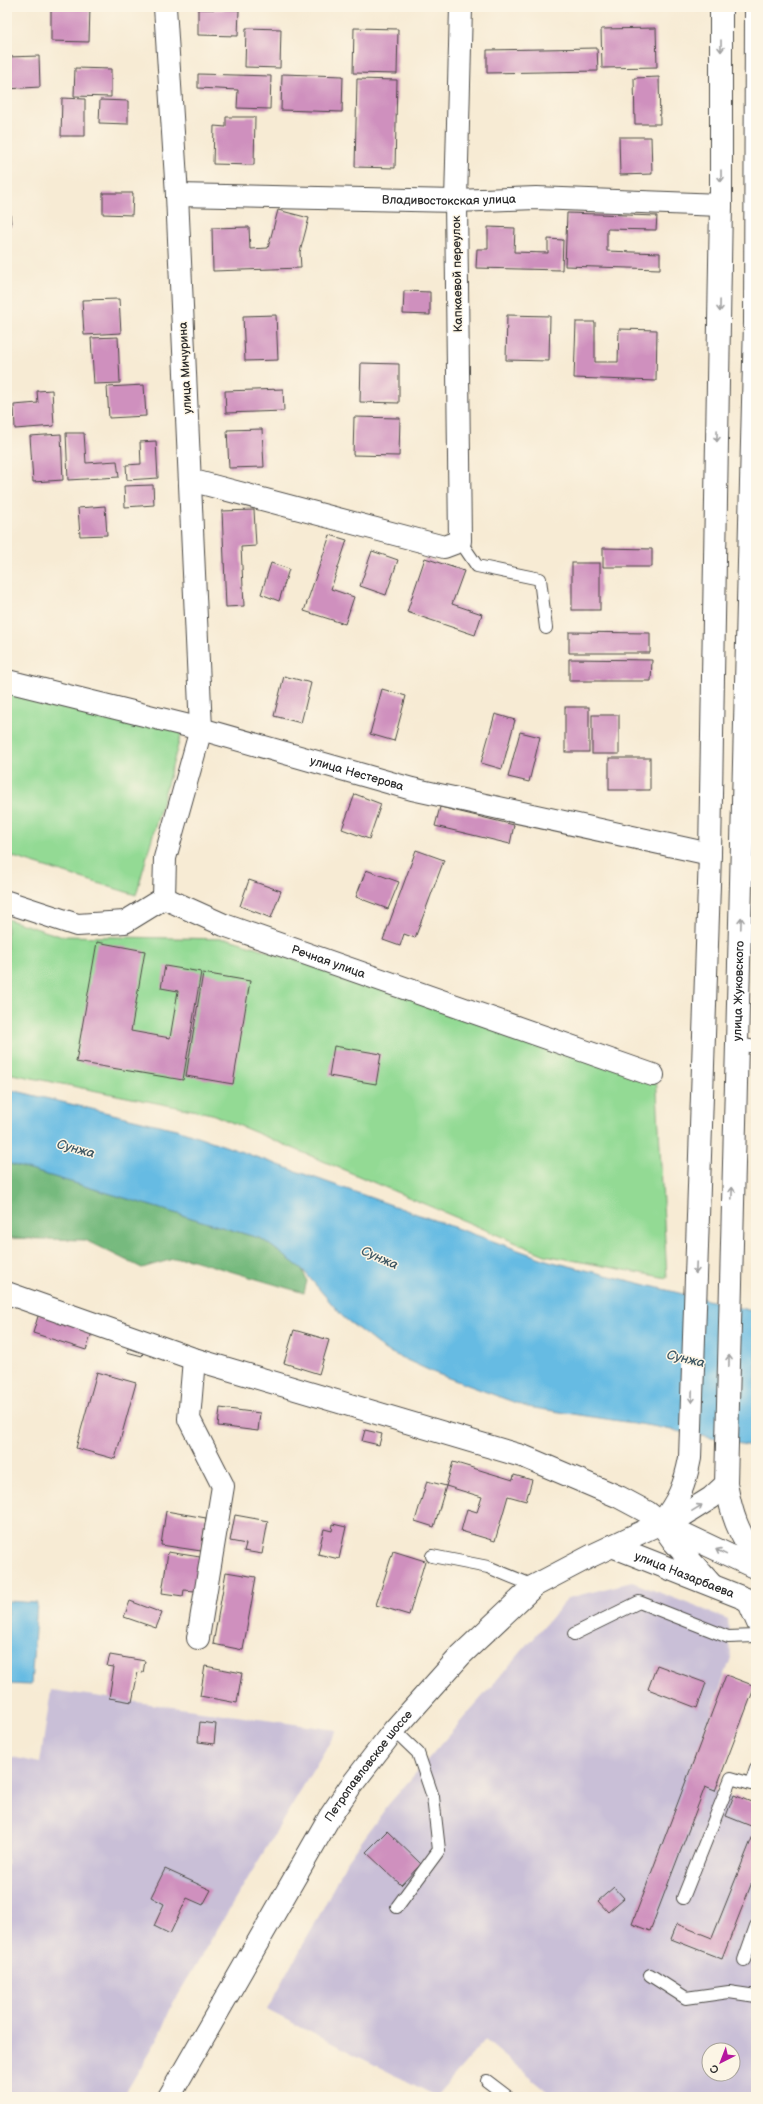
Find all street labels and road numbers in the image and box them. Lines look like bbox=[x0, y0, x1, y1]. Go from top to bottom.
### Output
street label: Владивостокская улица bbox=[382, 192, 516, 209]
street label: Капкаевой переулок bbox=[449, 215, 466, 332]
street label: улица Мичурина bbox=[176, 322, 195, 414]
street label: улица Нестерова bbox=[308, 753, 405, 794]
street label: улица Жуковского bbox=[730, 941, 748, 1041]
street label: Речная улица bbox=[289, 942, 367, 982]
street label: улица Назарбаева bbox=[632, 1549, 736, 1602]
street label: Петропавловское шоссе bbox=[322, 1707, 416, 1825]

